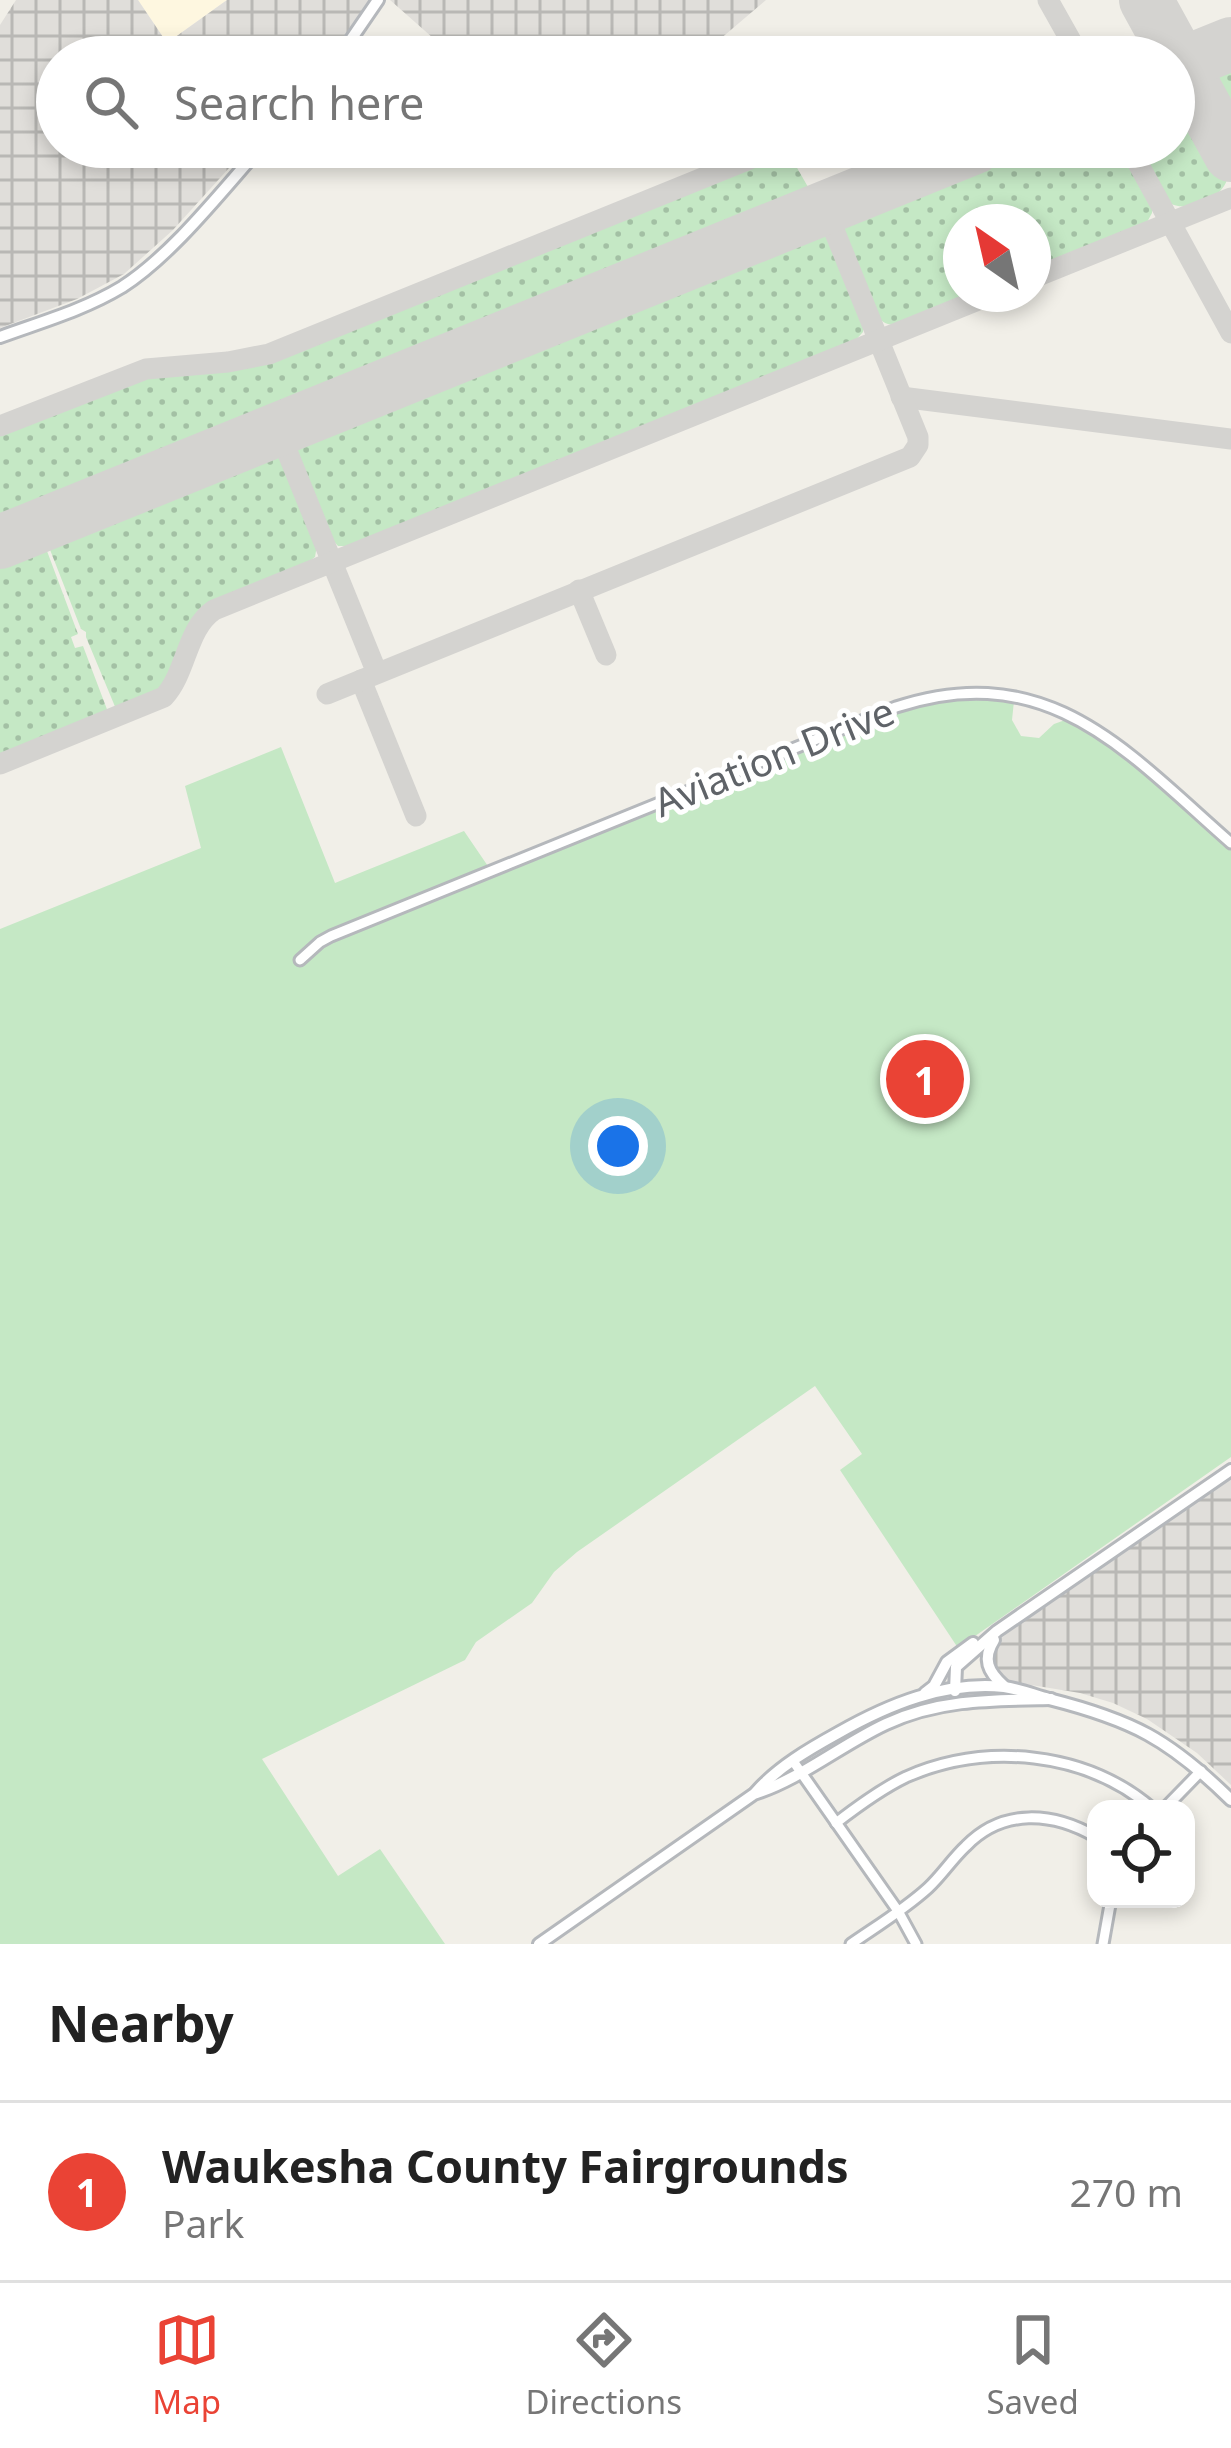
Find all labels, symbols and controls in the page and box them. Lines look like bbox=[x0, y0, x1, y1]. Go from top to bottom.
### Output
search box bbox=[36, 36, 1195, 168]
icon: search bbox=[78, 69, 144, 135]
text: Search here bbox=[174, 72, 424, 133]
north arrow bbox=[943, 204, 1051, 312]
street label: Aviation Drive bbox=[645, 683, 902, 828]
pin: 1 bbox=[886, 1034, 964, 1124]
your location bbox=[588, 1116, 648, 1176]
map controls bbox=[1087, 1800, 1195, 1908]
button: locate bbox=[1087, 1800, 1195, 1908]
text: Nearby bbox=[48, 1987, 234, 2057]
text: Waukesha County Fairgrounds bbox=[162, 2135, 849, 2196]
text: 1 bbox=[76, 2165, 98, 2218]
text: 270 m bbox=[1069, 2165, 1183, 2218]
text: Park bbox=[162, 2196, 244, 2249]
tab: Map bbox=[152, 2307, 221, 2424]
tab: Directions bbox=[525, 2307, 682, 2424]
tab: Saved bbox=[986, 2307, 1079, 2424]

